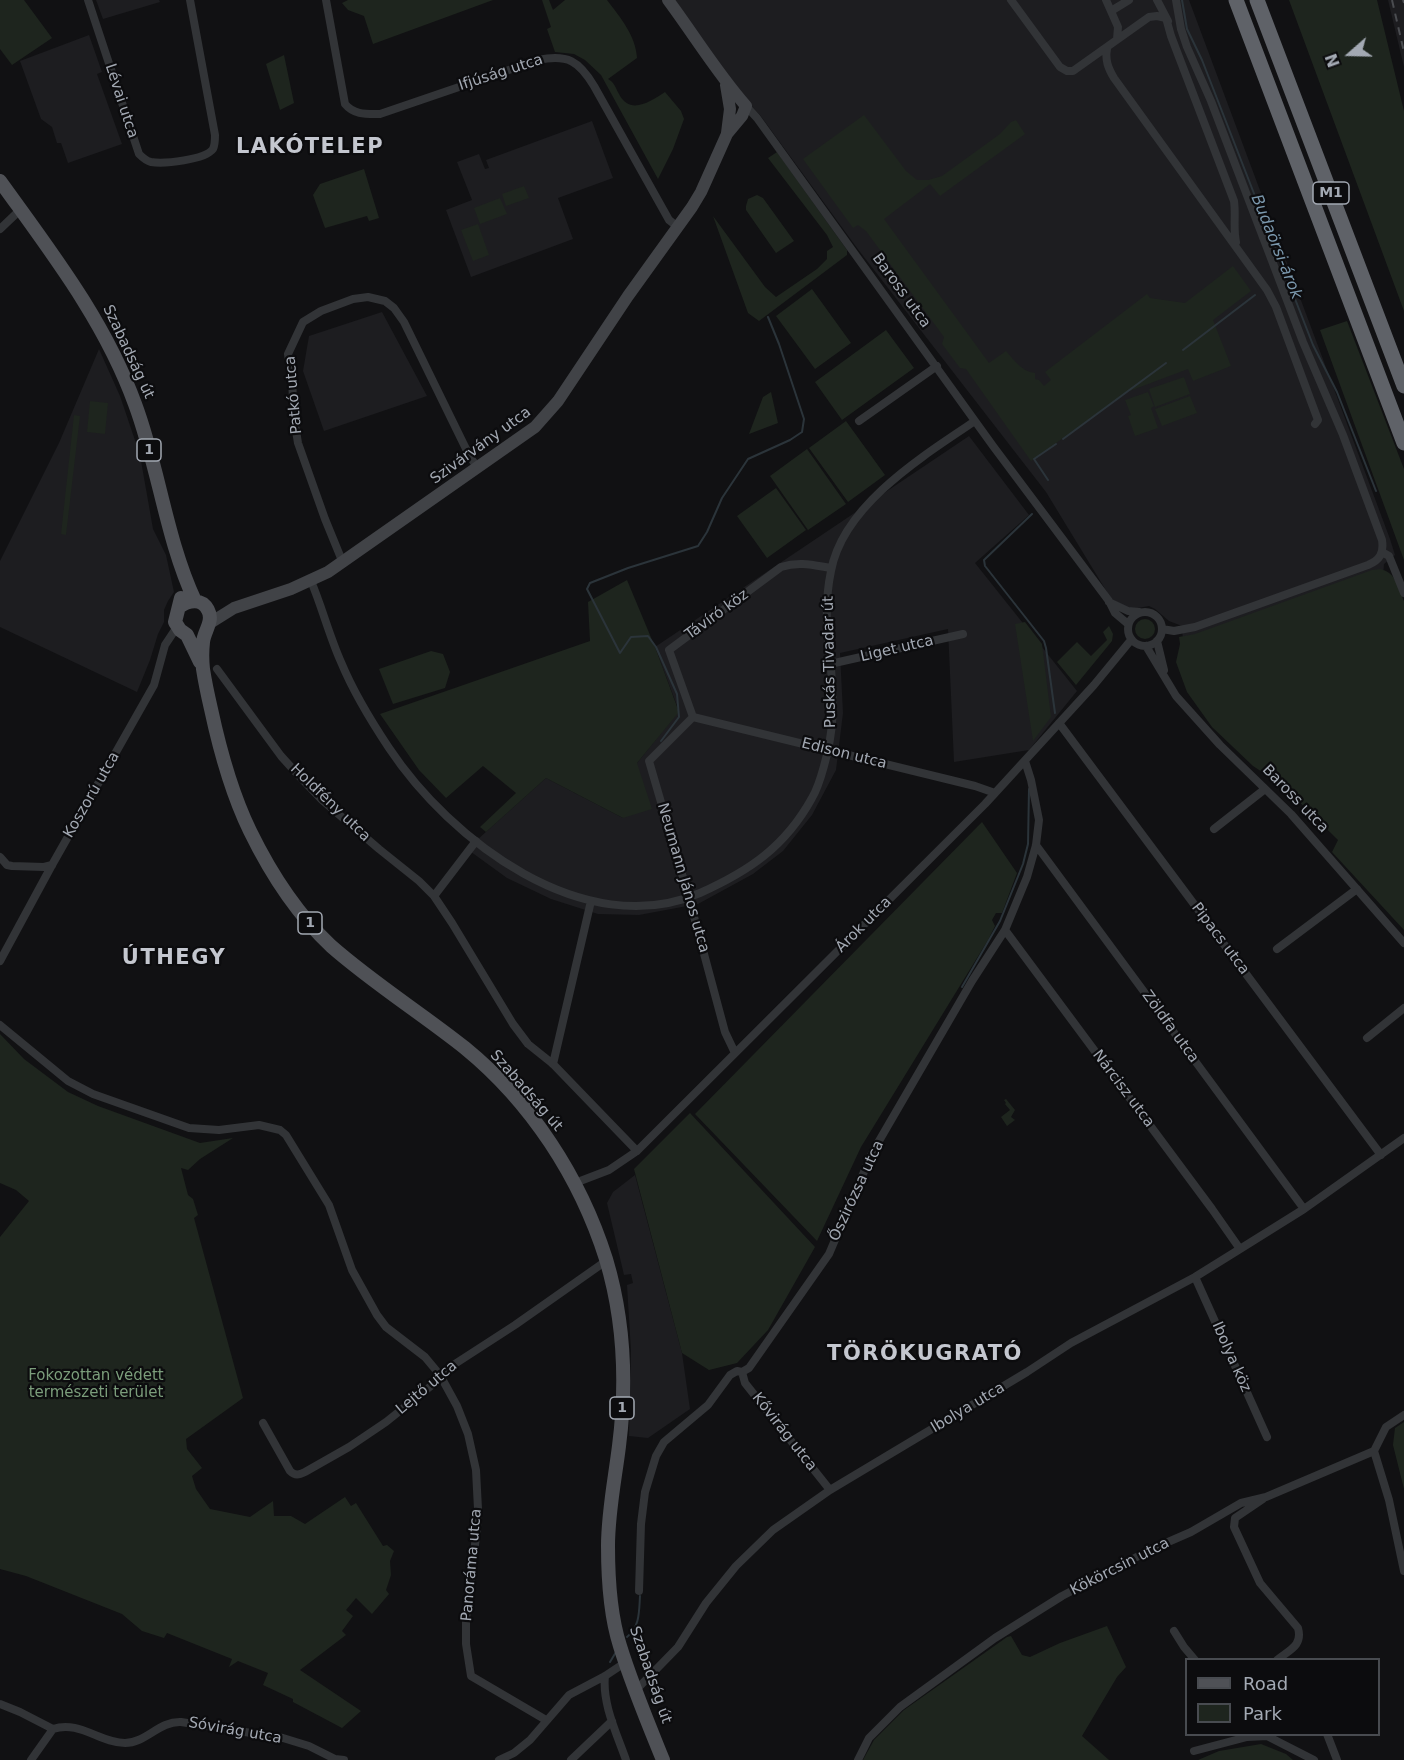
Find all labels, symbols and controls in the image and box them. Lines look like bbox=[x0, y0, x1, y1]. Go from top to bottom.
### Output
north arrow bbox=[1320, 24, 1380, 84]
street label: Ifjúság utca bbox=[457, 51, 545, 95]
text: N bbox=[1321, 51, 1344, 70]
street label: Lévai utca bbox=[101, 62, 141, 140]
district label: LAKÓTELEP bbox=[236, 135, 384, 161]
road number: M1 bbox=[1313, 182, 1349, 204]
water label: Budaörsi-árok bbox=[1246, 192, 1306, 302]
street label: Baross utca bbox=[868, 250, 934, 332]
street label: Szabadság út bbox=[98, 302, 158, 402]
street label: Patkó utca bbox=[282, 355, 306, 435]
street label: Szivárvány utca bbox=[427, 403, 535, 489]
road number: 1 bbox=[137, 439, 161, 461]
street label: Távíró köz bbox=[682, 586, 752, 644]
street label: Puskás Tivadar út bbox=[820, 596, 840, 728]
street label: Liget utca bbox=[859, 632, 935, 666]
street label: Edison utca bbox=[799, 735, 889, 773]
street label: Koszorú utca bbox=[60, 749, 124, 841]
street label: Holdfény utca bbox=[286, 760, 374, 846]
street label: Baross utca bbox=[1258, 761, 1332, 837]
street label: Neumann János utca bbox=[653, 801, 713, 955]
street label: Árok utca bbox=[832, 893, 896, 957]
street label: Pipacs utca bbox=[1187, 900, 1253, 978]
road number: 1 bbox=[298, 912, 322, 934]
district label: ÚTHEGY bbox=[122, 946, 226, 972]
street label: Zöldfa utca bbox=[1138, 987, 1202, 1067]
street label: Szabadság út bbox=[486, 1047, 566, 1135]
street label: Nárcisz utca bbox=[1088, 1047, 1158, 1131]
street label: Őszirózsa utca bbox=[826, 1138, 888, 1244]
street label: Ibolya köz bbox=[1207, 1319, 1255, 1395]
district label: TÖRÖKUGRATÓ bbox=[827, 1342, 1023, 1368]
street label: Lejtő utca bbox=[393, 1357, 461, 1419]
park label: Fokozottan védett természeti terület bbox=[28, 1367, 164, 1402]
street label: Ibolya utca bbox=[928, 1379, 1008, 1437]
street label: Kővirág utca bbox=[748, 1389, 820, 1475]
road number: 1 bbox=[610, 1397, 634, 1419]
street label: Panoráma utca bbox=[458, 1508, 486, 1622]
street label: Kökörcsin utca bbox=[1067, 1534, 1173, 1600]
street label: Szabadság út bbox=[625, 1624, 675, 1726]
legend bbox=[1185, 1658, 1380, 1736]
text: Road bbox=[1243, 1673, 1288, 1694]
text: Park bbox=[1243, 1703, 1282, 1724]
street label: Sóvirág utca bbox=[187, 1714, 283, 1748]

